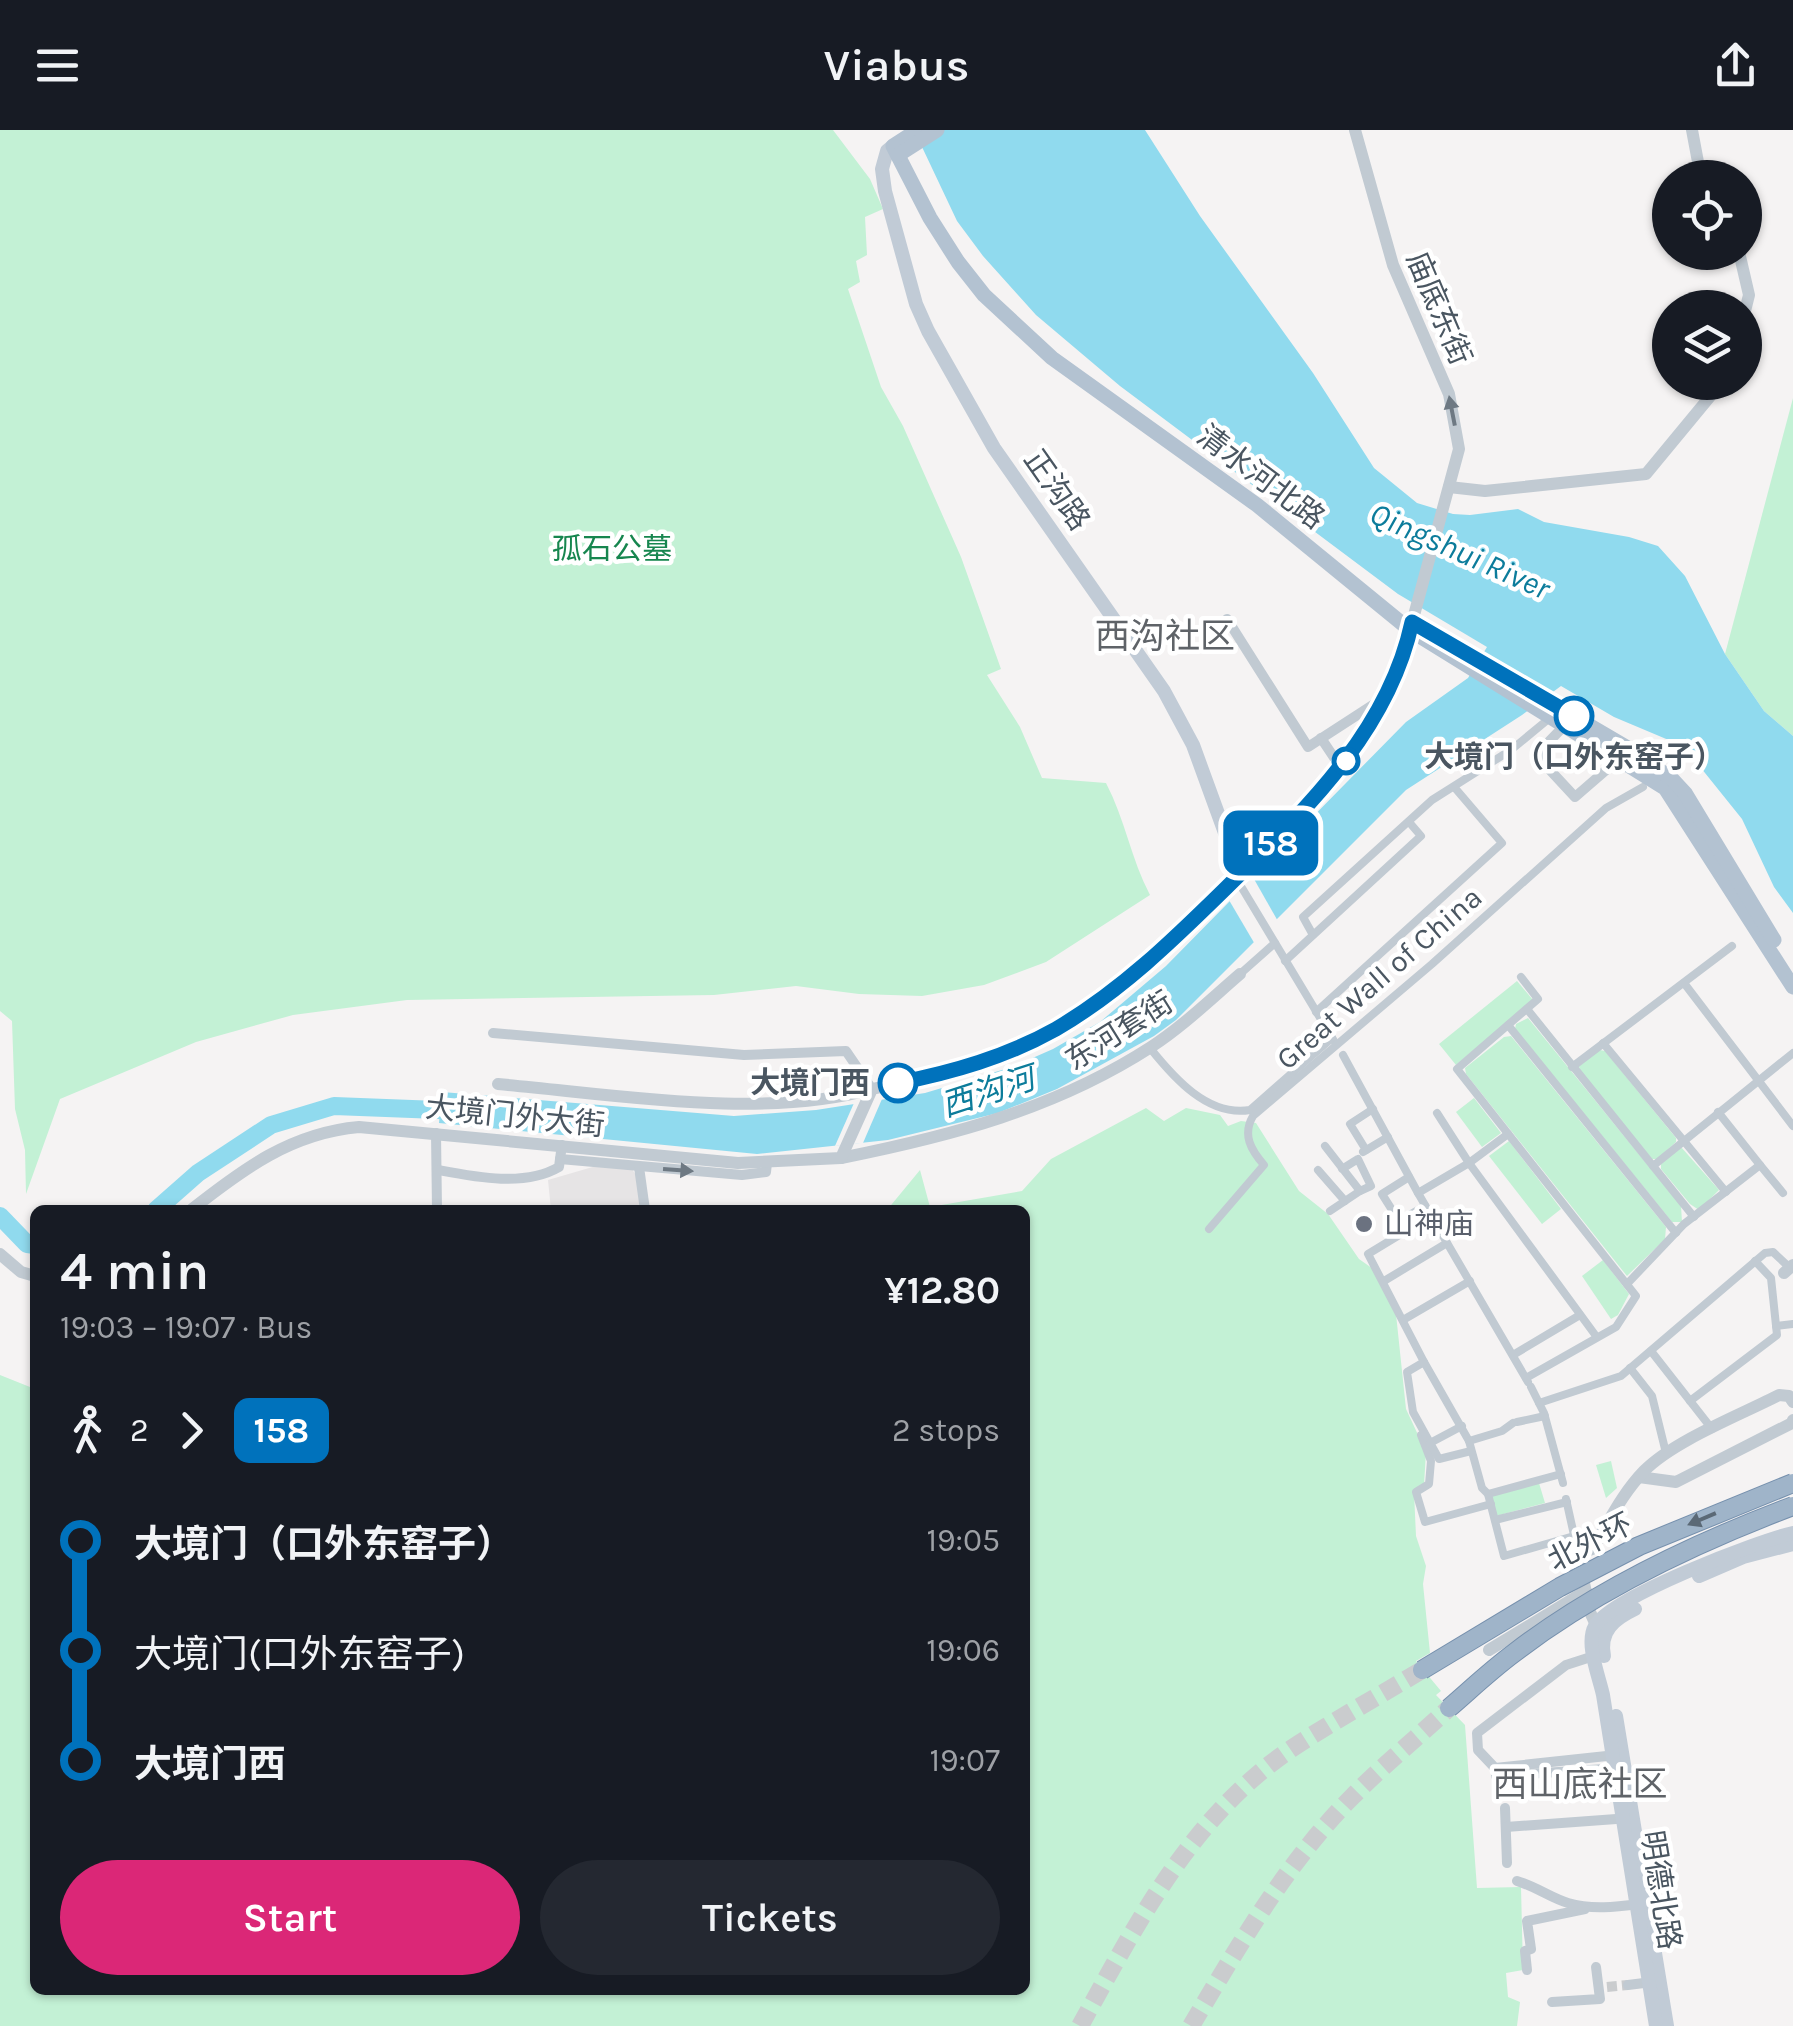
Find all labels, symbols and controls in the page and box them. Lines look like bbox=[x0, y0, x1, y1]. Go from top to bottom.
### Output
icon: menu bbox=[30, 38, 85, 93]
icon: share bbox=[1708, 38, 1763, 93]
text: Viabus bbox=[824, 39, 969, 91]
map controls bbox=[1652, 160, 1762, 400]
button: locate bbox=[1652, 160, 1762, 270]
street label: 庙底东街 bbox=[1399, 246, 1479, 370]
button: layers bbox=[1652, 290, 1762, 400]
one-way arrow bbox=[1444, 395, 1460, 426]
street label: 清水河北路 bbox=[1190, 417, 1332, 537]
street label: 正沟路 bbox=[1016, 443, 1098, 537]
water label: Qingshui River bbox=[1364, 495, 1557, 608]
park label: 孤石公墓 bbox=[552, 531, 672, 567]
district label: 西沟社区 bbox=[1095, 616, 1235, 657]
marker: 大境门（口外东窑子） bbox=[1555, 697, 1593, 735]
place label: 大境门（口外东窑子） bbox=[1424, 739, 1724, 775]
unlabelled marker bbox=[1333, 748, 1359, 774]
line badge: 158 bbox=[1214, 810, 1328, 876]
text: 158 bbox=[1243, 823, 1299, 864]
street label: Great Wall of China bbox=[1269, 879, 1489, 1077]
street label: 东河套街 bbox=[1059, 984, 1179, 1078]
water label: 西沟河 bbox=[937, 1058, 1045, 1124]
marker: 大境门西 bbox=[879, 1064, 917, 1102]
place label: 大境门西 bbox=[750, 1065, 870, 1101]
street label: 大境门外大街 bbox=[424, 1089, 606, 1143]
one-way arrow bbox=[663, 1163, 695, 1179]
place label: 山神庙 bbox=[1384, 1206, 1474, 1242]
marker: 山神庙 bbox=[1353, 1213, 1375, 1235]
text: 4 min bbox=[60, 1239, 209, 1303]
text: ¥12.80 bbox=[884, 1268, 1000, 1313]
text: 19:03 – 19:07 · Bus bbox=[60, 1309, 312, 1346]
icon: walk bbox=[60, 1403, 115, 1458]
icon: forward bbox=[164, 1403, 219, 1458]
text: 158 bbox=[254, 1410, 309, 1451]
text: 2 bbox=[130, 1412, 149, 1449]
text: 2 stops bbox=[892, 1412, 1000, 1449]
street label: 北外环 bbox=[1542, 1506, 1638, 1578]
one-way arrow bbox=[1687, 1511, 1717, 1527]
text: 大境门（口外东窑子） bbox=[134, 1522, 514, 1567]
text: 19:05 bbox=[926, 1522, 1000, 1559]
text: 大境门(口外东窑子) bbox=[134, 1632, 465, 1677]
text: 19:06 bbox=[926, 1632, 1000, 1669]
text: 大境门西 bbox=[134, 1742, 286, 1787]
text: 19:07 bbox=[929, 1742, 1000, 1779]
district label: 西山底社区 bbox=[1492, 1764, 1668, 1805]
street label: 明德北路 bbox=[1634, 1828, 1688, 1952]
button: Start bbox=[60, 1860, 520, 1975]
button: Tickets bbox=[540, 1860, 1000, 1975]

